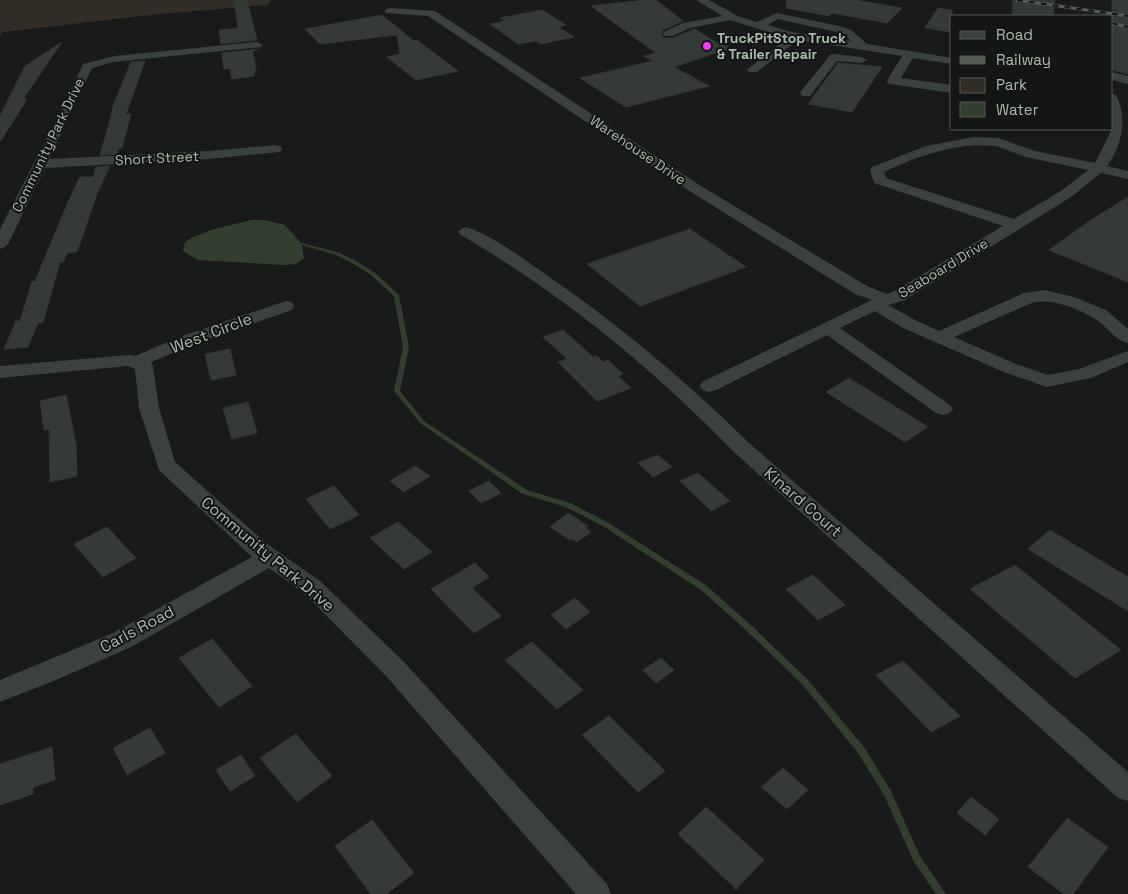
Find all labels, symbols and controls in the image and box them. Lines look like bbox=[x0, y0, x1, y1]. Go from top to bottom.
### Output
legend bbox=[950, 15, 1113, 130]
text: Road bbox=[996, 25, 1033, 44]
place label: TruckPitStop Truck & Trailer Repair bbox=[717, 29, 846, 63]
marker: TruckPitStop Truck & Trailer Repair bbox=[701, 40, 713, 52]
text: Railway bbox=[996, 50, 1051, 69]
street label: Community Park Drive bbox=[8, 75, 88, 215]
text: Park bbox=[996, 75, 1027, 94]
text: Water bbox=[996, 100, 1039, 119]
street label: Warehouse Drive bbox=[587, 111, 689, 189]
street label: Short Street bbox=[115, 147, 199, 169]
street label: Seaboard Drive bbox=[895, 234, 991, 302]
street label: West Circle bbox=[167, 308, 255, 358]
street label: Kinard Court bbox=[760, 463, 846, 541]
street label: Community Park Drive bbox=[197, 492, 339, 616]
street label: Carls Road bbox=[96, 601, 178, 657]

